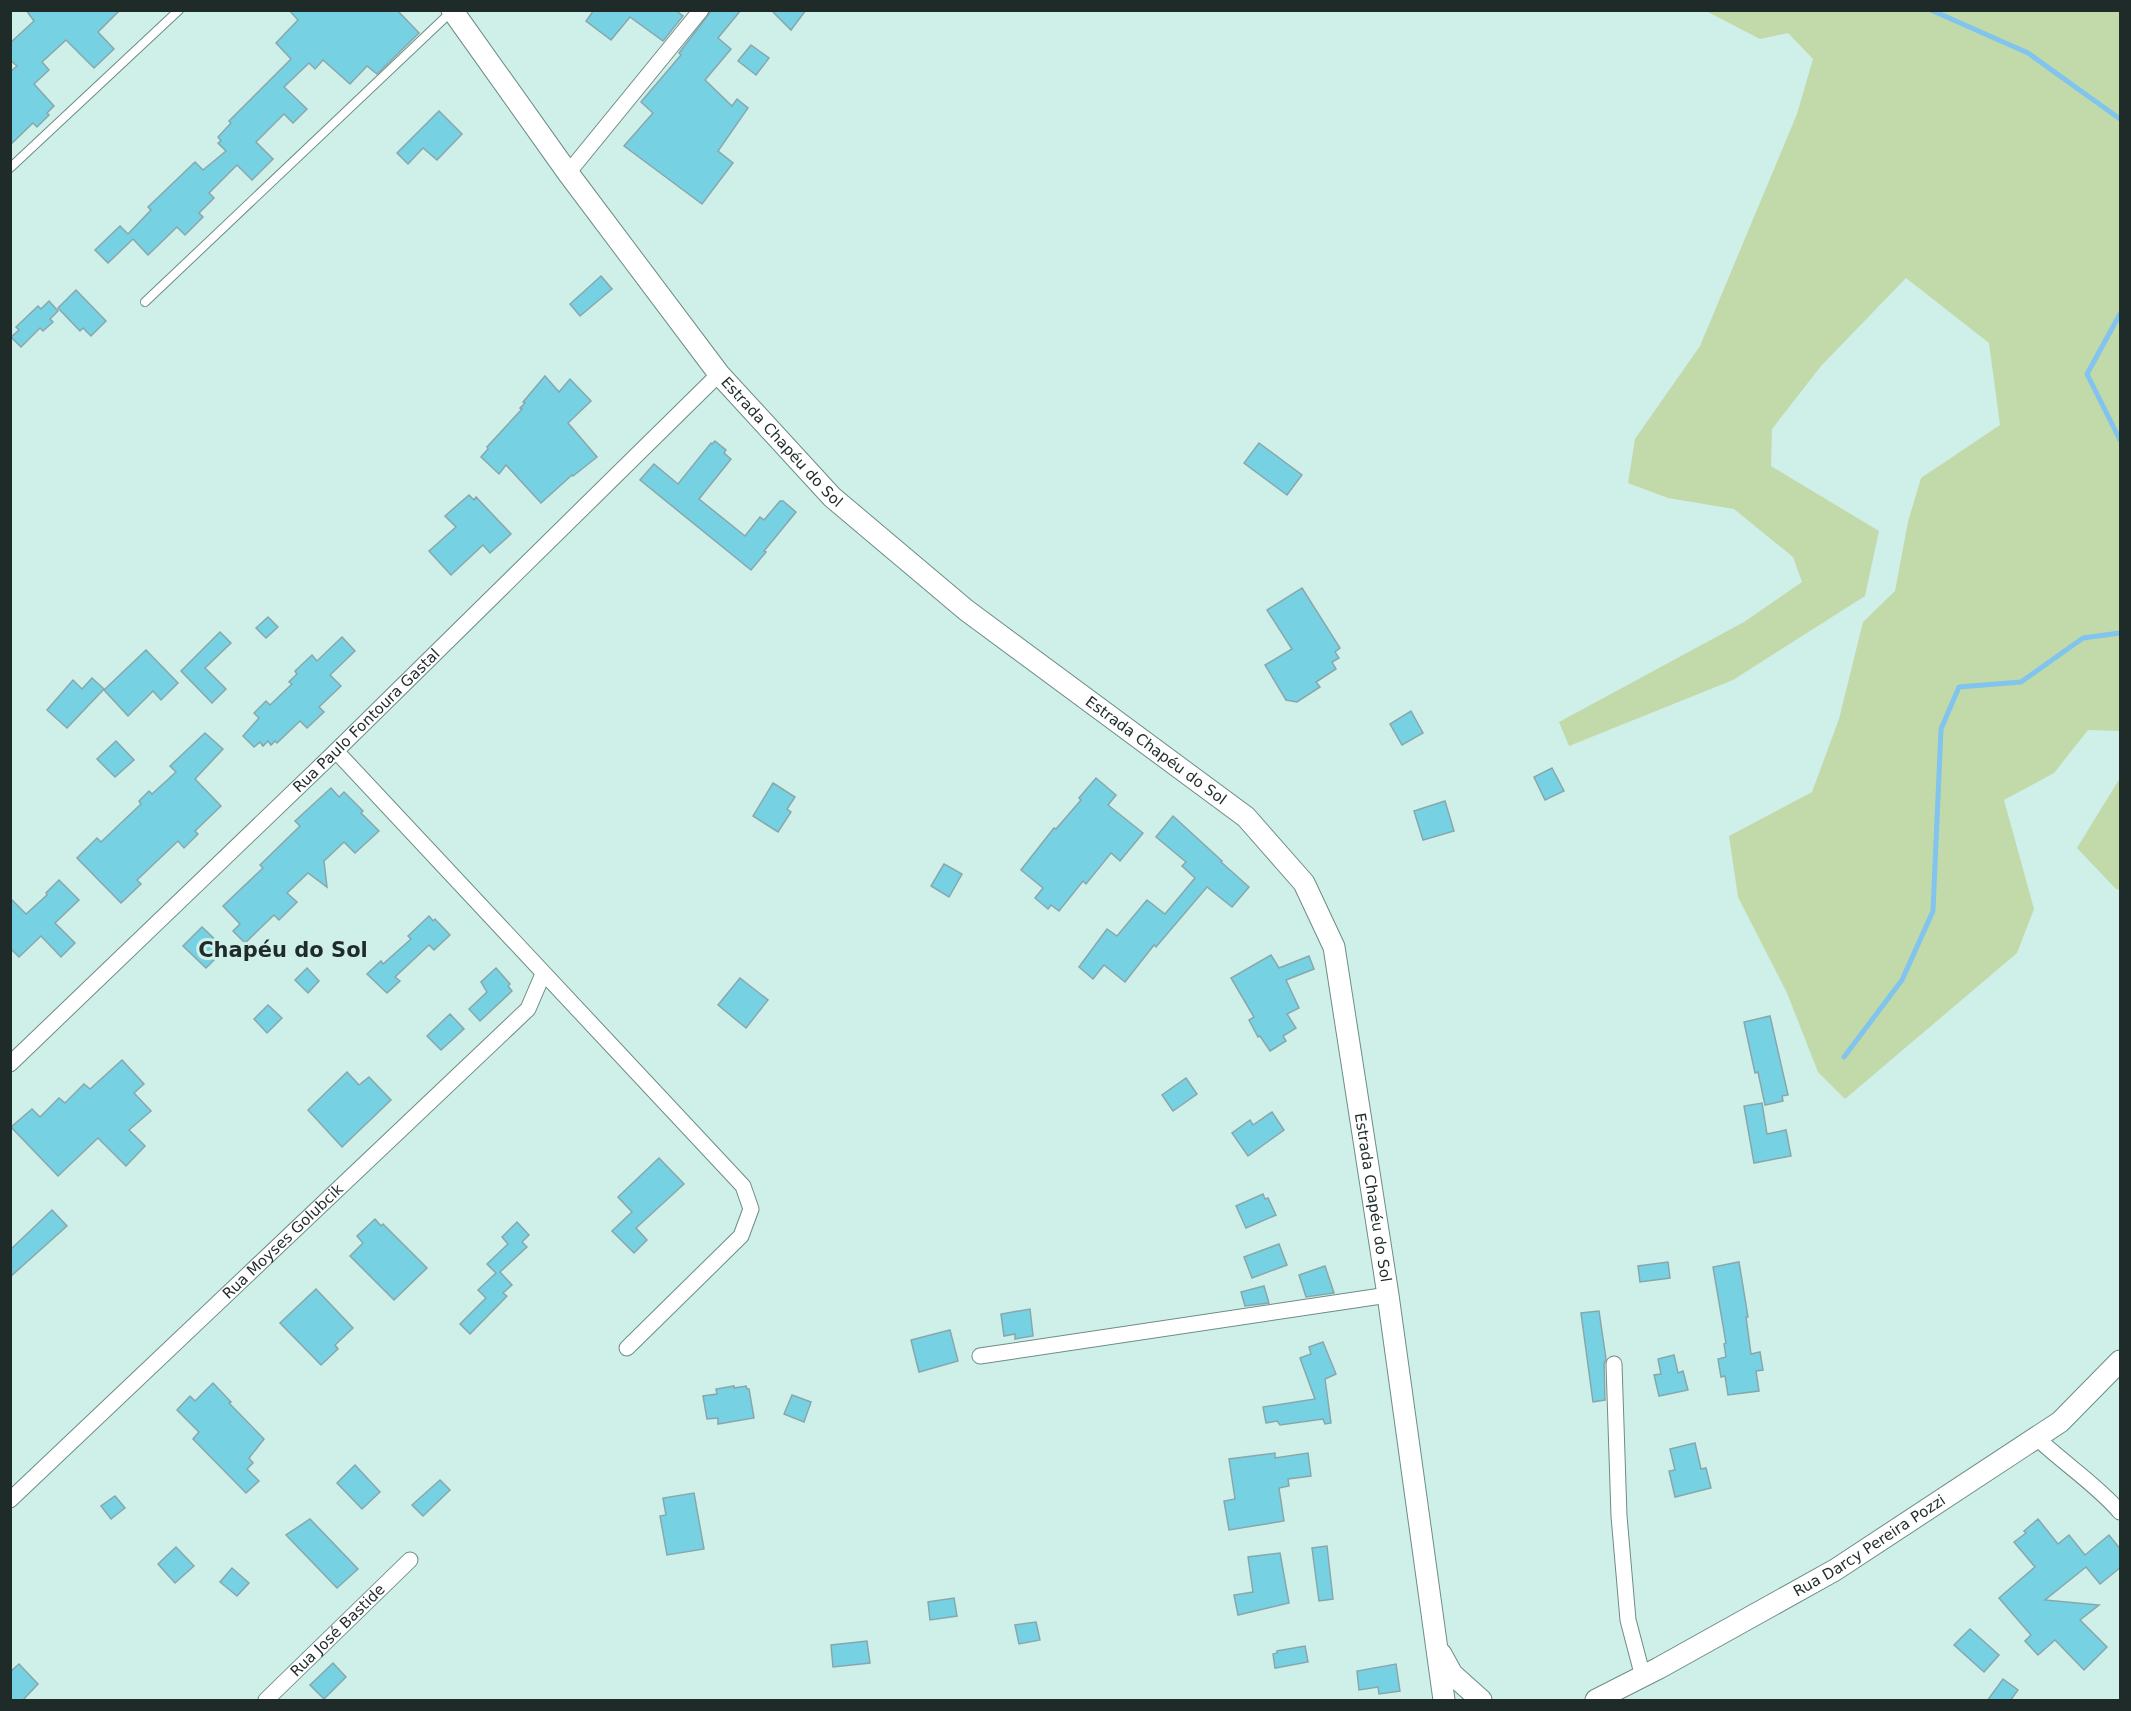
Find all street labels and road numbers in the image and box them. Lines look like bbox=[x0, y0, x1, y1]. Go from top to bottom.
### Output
street label: Estrada Chapéu do Sol bbox=[717, 373, 846, 511]
street label: Rua Paulo Fontoura Gastal bbox=[289, 645, 444, 796]
street label: Estrada Chapéu do Sol bbox=[1082, 692, 1230, 808]
street label: Estrada Chapéu do Sol bbox=[1351, 1112, 1395, 1283]
street label: Rua Moyses Golubcik bbox=[219, 1180, 347, 1303]
street label: Rua Darcy Pereira Pozzi bbox=[1790, 1491, 1949, 1600]
street label: Rua José Bastide bbox=[287, 1580, 389, 1680]

